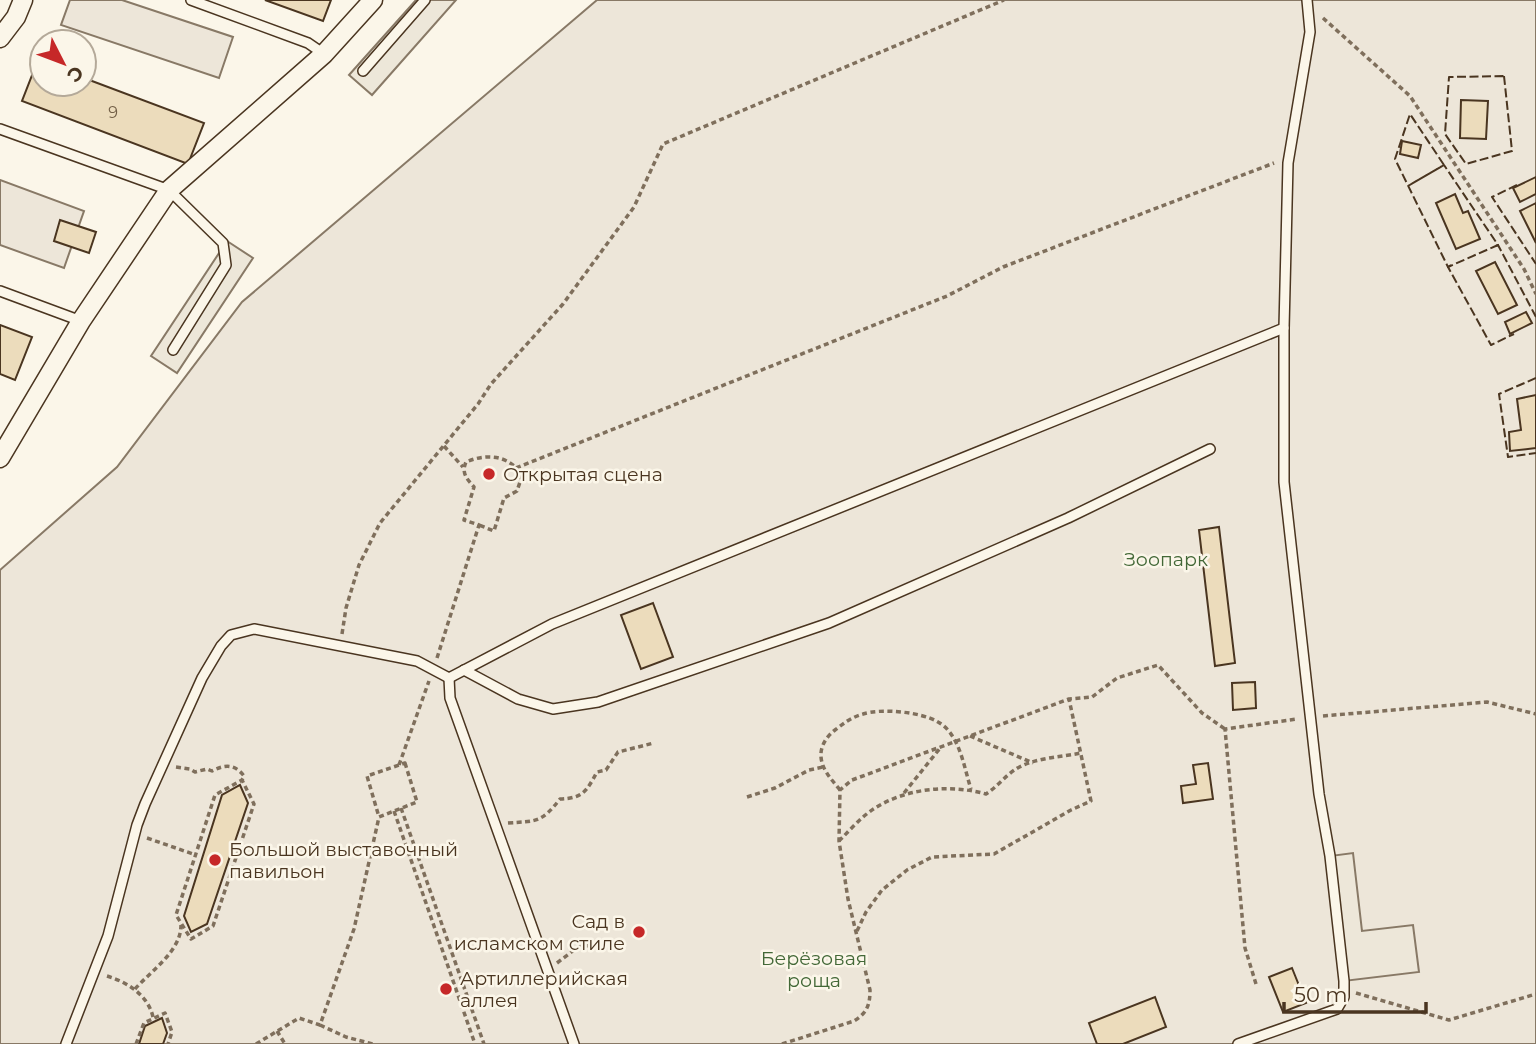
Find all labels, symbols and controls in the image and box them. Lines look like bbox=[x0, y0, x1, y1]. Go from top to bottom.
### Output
north arrow bbox=[28, 28, 98, 98]
text: С bbox=[62, 61, 88, 87]
house number: 9 bbox=[108, 103, 118, 122]
place label: Открытая сцена bbox=[503, 463, 663, 486]
marker: Открытая сцена bbox=[481, 466, 497, 482]
park label: Зоопарк bbox=[1124, 548, 1208, 571]
place label: Большой выставочный павильон bbox=[229, 838, 458, 883]
marker: Большой выставочный павильон bbox=[207, 852, 223, 868]
place label: Сад в исламском стиле bbox=[454, 910, 625, 955]
marker: Сад в исламском стиле bbox=[631, 924, 647, 940]
park label: Берёзовая роща bbox=[761, 947, 867, 992]
place label: Артиллерийская аллея bbox=[460, 967, 628, 1012]
scale bar bbox=[1284, 970, 1426, 1014]
marker: Артиллерийская аллея bbox=[438, 981, 454, 997]
text: 50 m bbox=[1294, 982, 1348, 1007]

